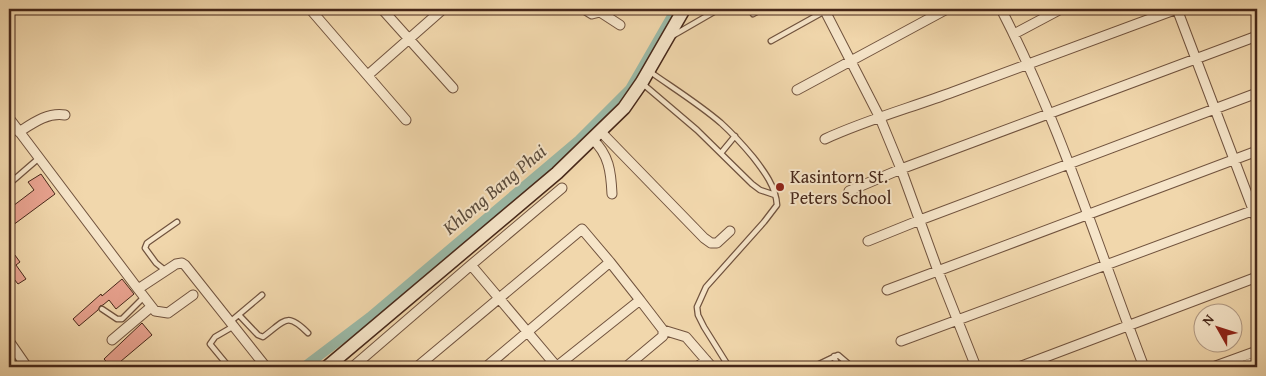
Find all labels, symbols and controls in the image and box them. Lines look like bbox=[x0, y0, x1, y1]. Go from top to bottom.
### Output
water label: Khlong Bang Phai bbox=[435, 137, 552, 241]
place label: Kasintorn St. Peters School bbox=[790, 163, 891, 211]
marker: Kasintorn St. Peters School bbox=[774, 181, 786, 193]
north arrow bbox=[1194, 304, 1244, 354]
text: N bbox=[1197, 309, 1219, 330]

